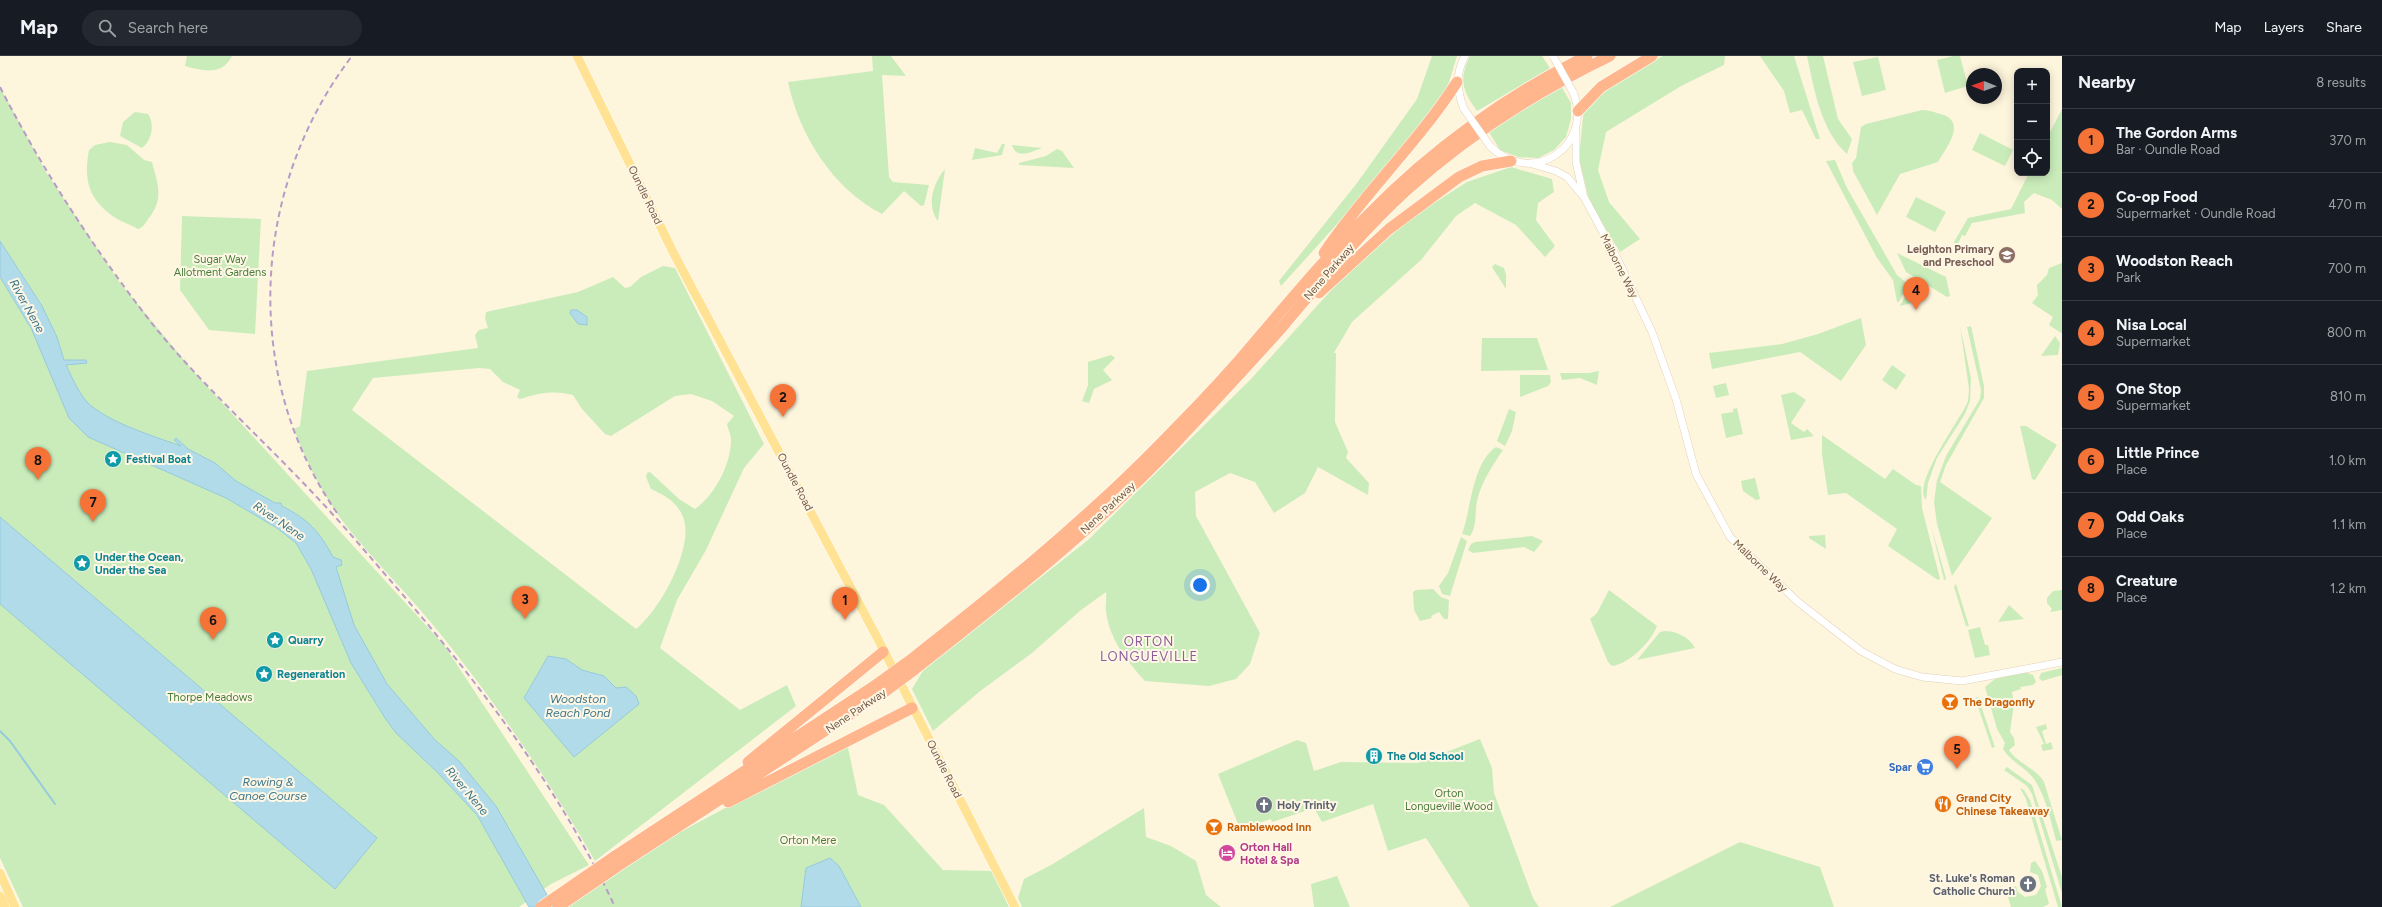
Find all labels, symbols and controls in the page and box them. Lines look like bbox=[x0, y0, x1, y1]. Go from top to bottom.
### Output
search box bbox=[82, 10, 362, 46]
text: Map bbox=[20, 16, 58, 39]
icon: search bbox=[96, 17, 118, 39]
text: Search here bbox=[128, 19, 208, 37]
text: Map bbox=[2214, 19, 2242, 36]
text: Layers bbox=[2264, 19, 2304, 36]
text: Share bbox=[2326, 19, 2362, 36]
north arrow bbox=[1966, 68, 2002, 104]
map controls bbox=[2014, 68, 2050, 176]
button: + bbox=[2014, 68, 2050, 104]
text: Nearby bbox=[2078, 72, 2136, 92]
text: 8 results bbox=[2316, 75, 2366, 90]
button: − bbox=[2014, 104, 2050, 140]
text: The Gordon Arms bbox=[2116, 124, 2237, 142]
text: 1 bbox=[2088, 133, 2094, 148]
text: 370 m bbox=[2329, 133, 2366, 148]
button: locate bbox=[2014, 140, 2050, 176]
text: Bar · Oundle Road bbox=[2116, 142, 2220, 157]
street label: Oundle Road bbox=[625, 164, 665, 226]
text: Co-op Food bbox=[2116, 188, 2198, 206]
text: 2 bbox=[2087, 197, 2095, 212]
text: 470 m bbox=[2328, 197, 2366, 212]
text: Supermarket · Oundle Road bbox=[2116, 206, 2276, 221]
street label: Malborne Way bbox=[1597, 232, 1641, 300]
street label: Nene Parkway bbox=[1301, 241, 1357, 303]
place label: Leighton Primary and Preschool bbox=[1907, 243, 1995, 269]
school or university icon: Leighton Primary and Preschool bbox=[1997, 245, 2017, 265]
text: Woodston Reach bbox=[2116, 252, 2233, 270]
park label: Sugar Way Allotment Gardens bbox=[174, 253, 266, 279]
text: 3 bbox=[2087, 261, 2095, 276]
text: 700 m bbox=[2328, 261, 2366, 276]
text: Park bbox=[2116, 270, 2141, 285]
water label: River Nene bbox=[7, 277, 48, 336]
pin: 4 bbox=[1903, 277, 1929, 310]
text: Nisa Local bbox=[2116, 316, 2187, 334]
text: 4 bbox=[2087, 325, 2095, 340]
text: 800 m bbox=[2327, 325, 2366, 340]
text: Supermarket bbox=[2116, 334, 2191, 349]
text: One Stop bbox=[2116, 380, 2181, 398]
pin: 2 bbox=[770, 384, 796, 417]
text: 5 bbox=[2087, 389, 2095, 404]
text: 810 m bbox=[2330, 389, 2366, 404]
text: Supermarket bbox=[2116, 398, 2191, 413]
text: Little Prince bbox=[2116, 444, 2199, 462]
pin: 8 bbox=[25, 447, 51, 480]
place icon: Festival Boat bbox=[103, 449, 123, 469]
street label: Oundle Road bbox=[774, 451, 816, 513]
place label: Festival Boat bbox=[126, 453, 192, 466]
text: 6 bbox=[2087, 453, 2095, 468]
text: 1.0 km bbox=[2329, 453, 2366, 468]
text: Place bbox=[2116, 462, 2147, 477]
street label: Nene Parkway bbox=[1078, 479, 1138, 537]
pin: 7 bbox=[80, 489, 106, 522]
water label: River Nene bbox=[251, 499, 308, 544]
text: Odd Oaks bbox=[2116, 508, 2184, 526]
text: 7 bbox=[2087, 517, 2095, 532]
text: 1.1 km bbox=[2332, 517, 2366, 532]
text: Place bbox=[2116, 526, 2147, 541]
street label: Malborne Way bbox=[1730, 537, 1790, 595]
place label: Under the Ocean, Under the Sea bbox=[95, 551, 184, 577]
place icon: Under the Ocean, Under the Sea bbox=[72, 553, 92, 573]
text: Creature bbox=[2116, 572, 2177, 590]
your location bbox=[1190, 575, 1210, 595]
text: 8 bbox=[2087, 581, 2095, 596]
text: 1.2 km bbox=[2330, 581, 2366, 596]
pin: 3 bbox=[512, 586, 538, 619]
pin: 1 bbox=[832, 587, 858, 620]
text: Place bbox=[2116, 590, 2147, 605]
pin: 6 bbox=[200, 607, 226, 640]
place icon: Quarry bbox=[265, 630, 285, 650]
place label: Quarry bbox=[288, 634, 324, 647]
district label: ORTON LONGUEVILLE bbox=[1100, 634, 1198, 664]
place icon: Regeneration bbox=[254, 664, 274, 684]
place label: Regeneration bbox=[277, 668, 345, 681]
street label: Nene Parkway bbox=[823, 686, 889, 736]
park label: Thorpe Meadows bbox=[168, 691, 252, 704]
water label: Woodston Reach Pond bbox=[546, 692, 611, 720]
bar icon: The Dragonfly bbox=[1940, 692, 1960, 712]
place label: The Dragonfly bbox=[1963, 696, 2035, 709]
pin: 5 bbox=[1944, 736, 1970, 769]
street label: Oundle Road bbox=[924, 738, 964, 800]
building icon: The Old School bbox=[1364, 746, 1384, 766]
place label: The Old School bbox=[1387, 750, 1464, 763]
supermarket icon: Spar bbox=[1915, 757, 1935, 777]
place label: Spar bbox=[1889, 761, 1913, 774]
water label: River Nene bbox=[443, 764, 492, 818]
water label: Rowing & Canoe Course bbox=[229, 775, 307, 803]
park label: Orton Longueville Wood bbox=[1405, 787, 1493, 813]
place label: Grand City Chinese Takeaway bbox=[1956, 792, 2050, 818]
restaurant icon: Grand City Chinese Takeaway bbox=[1933, 794, 1953, 814]
church icon: Holy Trinity bbox=[1254, 795, 1274, 815]
place label: Holy Trinity bbox=[1277, 799, 1337, 812]
bar icon: Ramblewood Inn bbox=[1204, 817, 1224, 837]
place label: Ramblewood Inn bbox=[1227, 821, 1311, 834]
park label: Orton Mere bbox=[780, 834, 836, 847]
place label: Orton Hall Hotel & Spa bbox=[1240, 841, 1299, 867]
hotel icon: Orton Hall Hotel & Spa bbox=[1217, 843, 1237, 863]
place label: St. Luke's Roman Catholic Church bbox=[1929, 872, 2015, 898]
church icon: St. Luke's Roman Catholic Church bbox=[2018, 874, 2038, 894]

